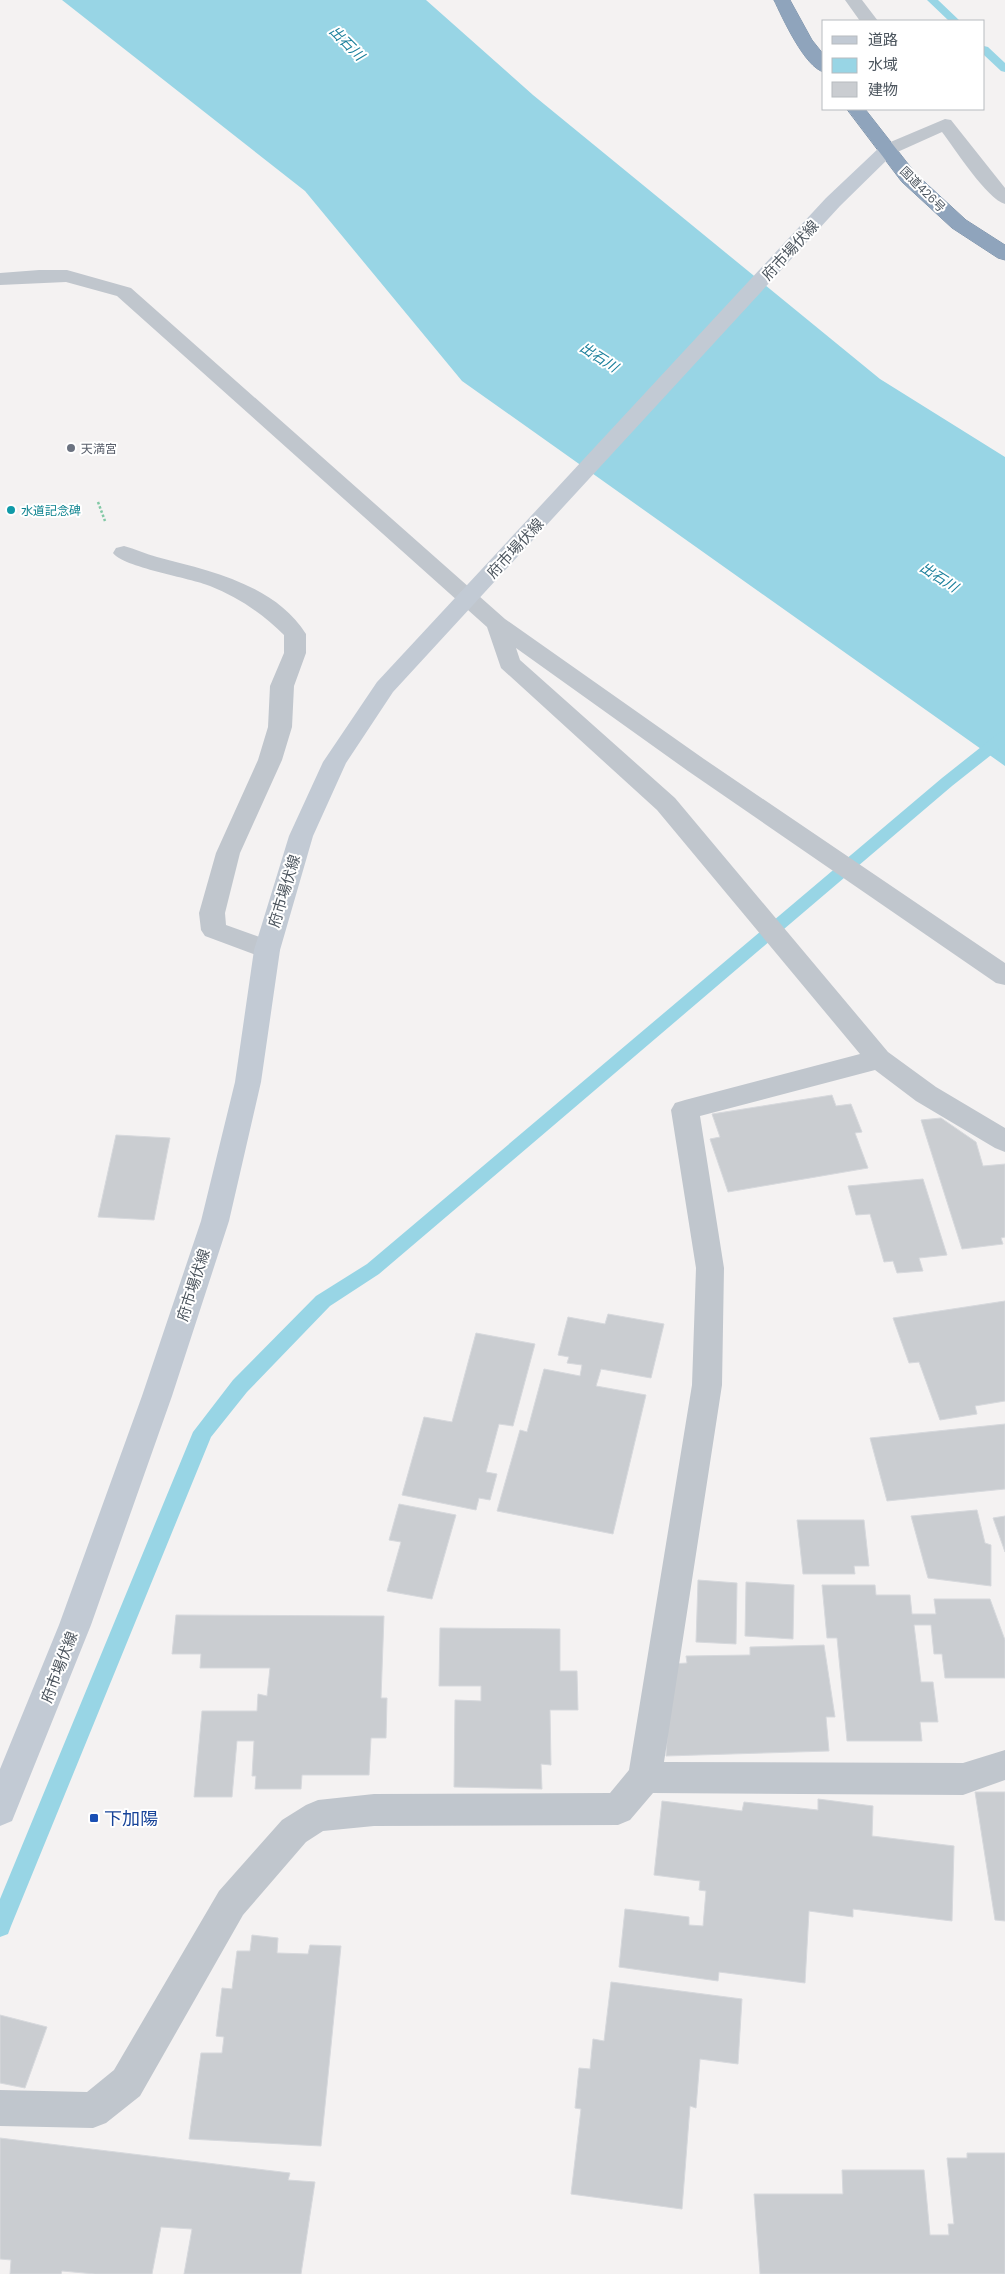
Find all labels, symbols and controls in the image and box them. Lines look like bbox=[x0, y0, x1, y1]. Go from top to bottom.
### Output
legend bbox=[822, 20, 985, 110]
water label: 出石川 bbox=[325, 21, 370, 66]
text: 道路 bbox=[868, 29, 898, 50]
text: 水域 bbox=[868, 54, 898, 75]
text: 建物 bbox=[868, 79, 898, 100]
street label: 国道426号 bbox=[896, 162, 950, 216]
street label: 府市場伏線 bbox=[757, 215, 823, 285]
water label: 出石川 bbox=[576, 337, 624, 378]
place label: 天満宮 bbox=[81, 440, 117, 457]
marker: 天満宮 bbox=[65, 442, 77, 454]
place label: 水道記念碑 bbox=[21, 502, 81, 519]
marker: 水道記念碑 bbox=[5, 504, 17, 516]
street label: 府市場伏線 bbox=[482, 513, 548, 583]
water label: 出石川 bbox=[916, 557, 964, 598]
street label: 府市場伏線 bbox=[263, 852, 305, 930]
street label: 府市場伏線 bbox=[171, 1246, 215, 1324]
street label: 府市場伏線 bbox=[36, 1628, 82, 1706]
place label: 下加陽 bbox=[104, 1806, 158, 1831]
marker: 下加陽 bbox=[88, 1812, 100, 1824]

